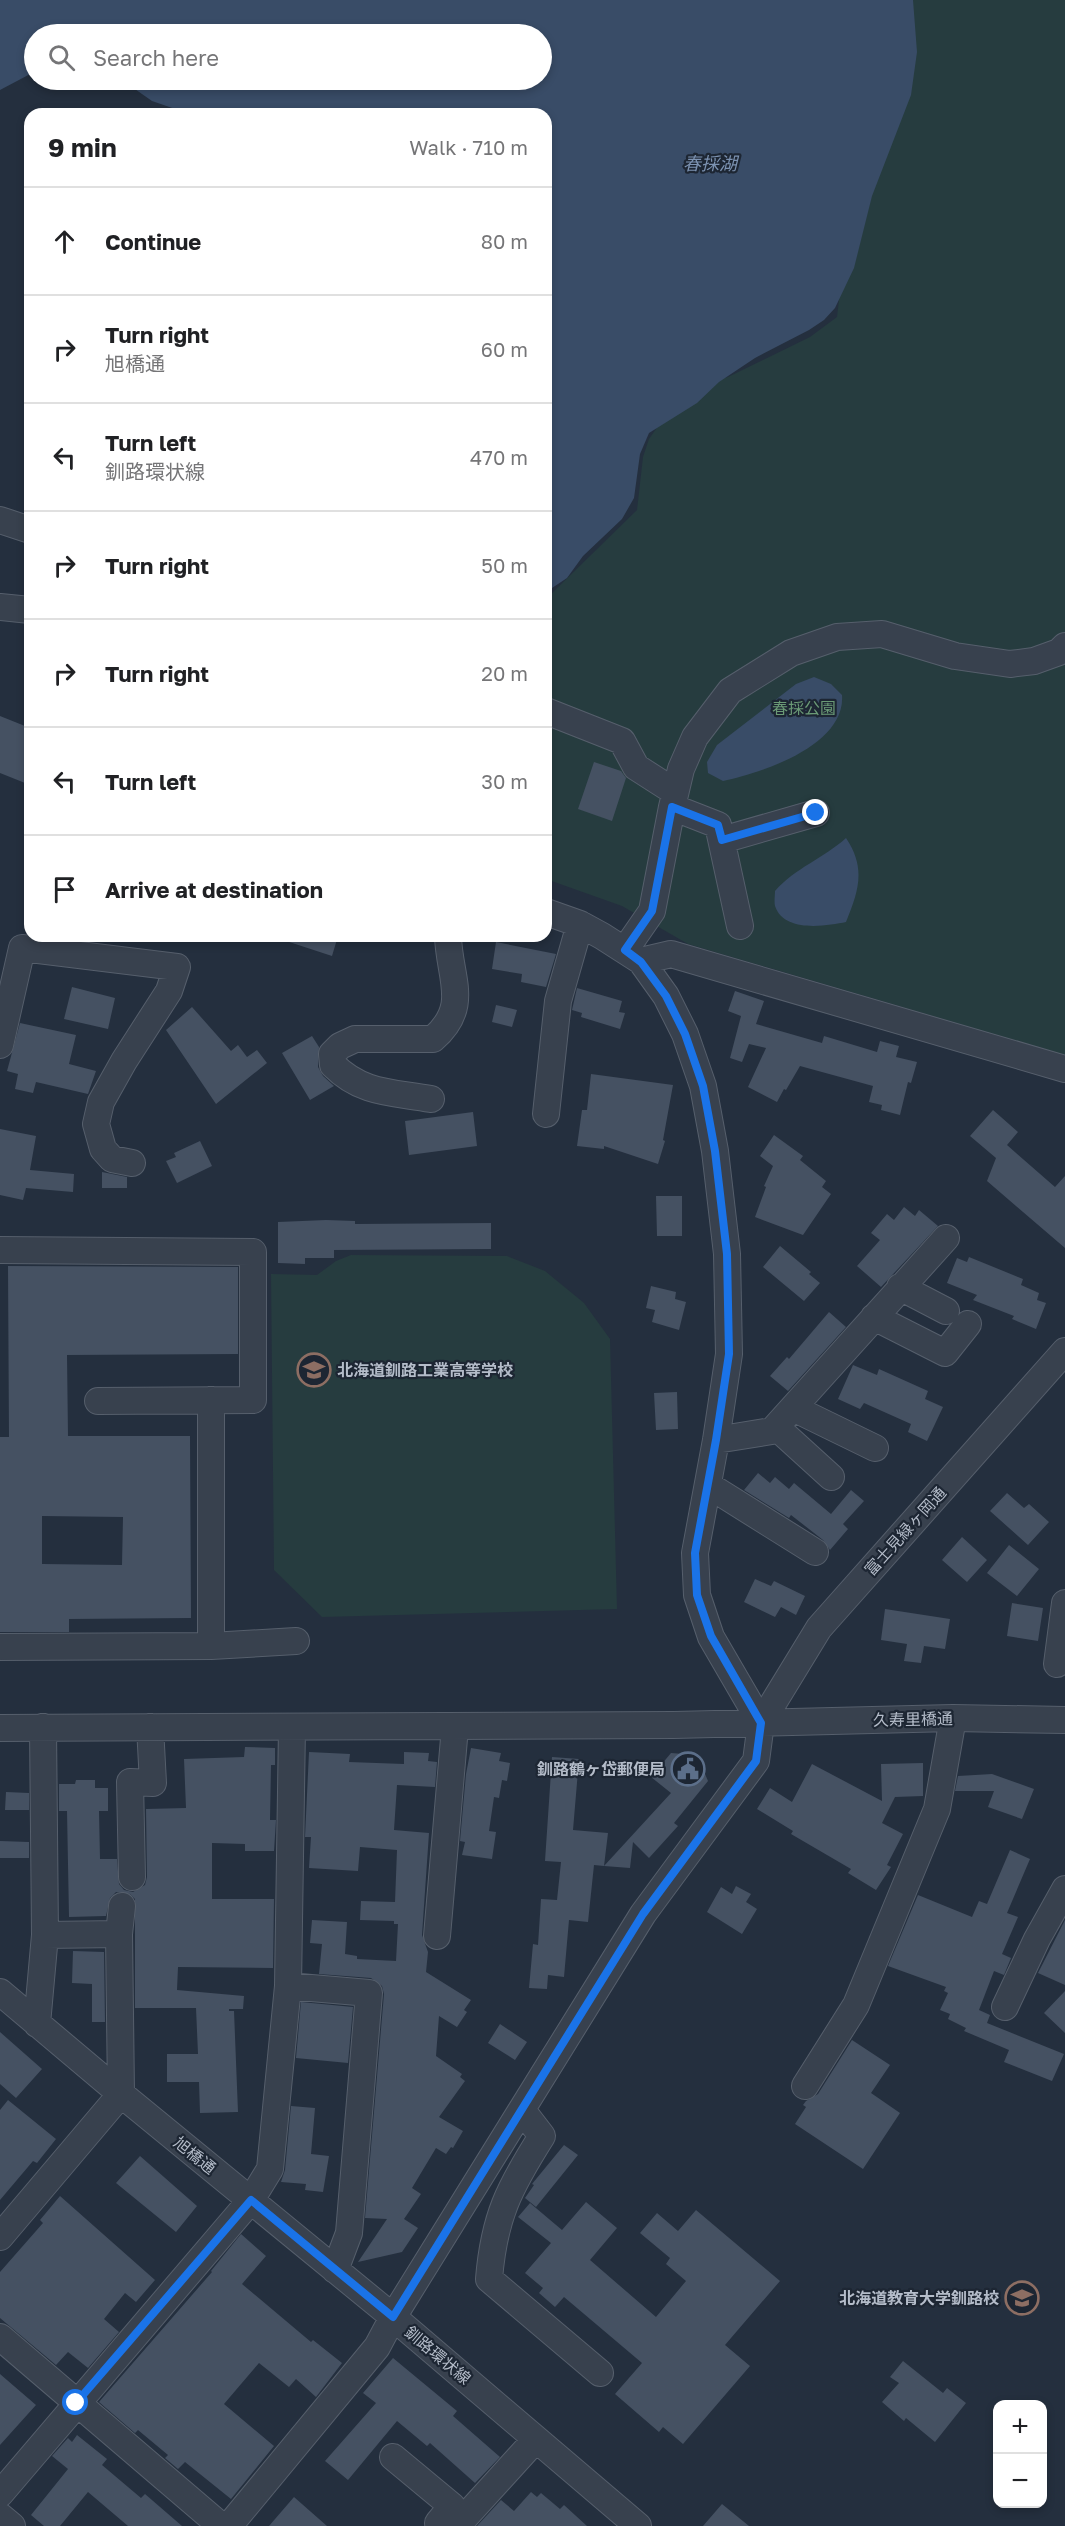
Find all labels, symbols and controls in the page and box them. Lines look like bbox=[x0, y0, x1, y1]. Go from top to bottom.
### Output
search box bbox=[24, 24, 552, 90]
icon: search bbox=[45, 41, 78, 74]
text: Search here bbox=[93, 44, 219, 71]
text: 9 min bbox=[48, 132, 117, 163]
text: Walk · 710 m bbox=[409, 135, 528, 159]
water label: 春採湖 bbox=[683, 152, 740, 174]
icon: ahead bbox=[48, 225, 81, 258]
text: Continue bbox=[105, 228, 201, 255]
text: 80 m bbox=[481, 229, 528, 253]
text: Turn right bbox=[105, 321, 209, 348]
icon: right bbox=[48, 333, 81, 366]
text: 60 m bbox=[481, 337, 528, 361]
text: 旭橋通 bbox=[105, 351, 165, 375]
text: Turn left bbox=[105, 429, 196, 456]
icon: left bbox=[48, 441, 81, 474]
text: 470 m bbox=[470, 445, 528, 469]
text: 釧路環状線 bbox=[105, 459, 205, 483]
icon: right bbox=[48, 549, 81, 582]
text: Turn right bbox=[105, 552, 209, 579]
text: 50 m bbox=[481, 553, 528, 577]
icon: right bbox=[48, 657, 81, 690]
text: Turn right bbox=[105, 660, 209, 687]
text: 20 m bbox=[481, 661, 528, 685]
park label: 春採公園 bbox=[772, 698, 836, 718]
icon: left bbox=[48, 765, 81, 798]
text: Turn left bbox=[105, 768, 196, 795]
text: 30 m bbox=[481, 769, 528, 793]
route end bbox=[802, 799, 828, 825]
icon: arrive bbox=[48, 873, 81, 906]
text: Arrive at destination bbox=[105, 876, 323, 903]
school or university icon: 北海道釧路工業高等学校 bbox=[296, 1352, 332, 1388]
place label: 北海道釧路工業高等学校 bbox=[337, 1360, 513, 1380]
street label: 富士見緑ヶ岡通 bbox=[860, 1483, 950, 1579]
street label: 久寿里橋通 bbox=[873, 1708, 953, 1730]
public building icon: 釧路鶴ヶ岱郵便局 bbox=[670, 1751, 706, 1787]
place label: 釧路鶴ヶ岱郵便局 bbox=[537, 1759, 665, 1779]
street label: 旭橋通 bbox=[170, 2132, 220, 2178]
school or university icon: 北海道教育大学釧路校 bbox=[1004, 2280, 1040, 2316]
place label: 北海道教育大学釧路校 bbox=[839, 2288, 999, 2308]
street label: 釧路環状線 bbox=[401, 2322, 475, 2388]
route start bbox=[62, 2389, 88, 2415]
map controls bbox=[993, 2400, 1047, 2508]
button: + bbox=[993, 2400, 1047, 2454]
button: − bbox=[993, 2454, 1047, 2508]

